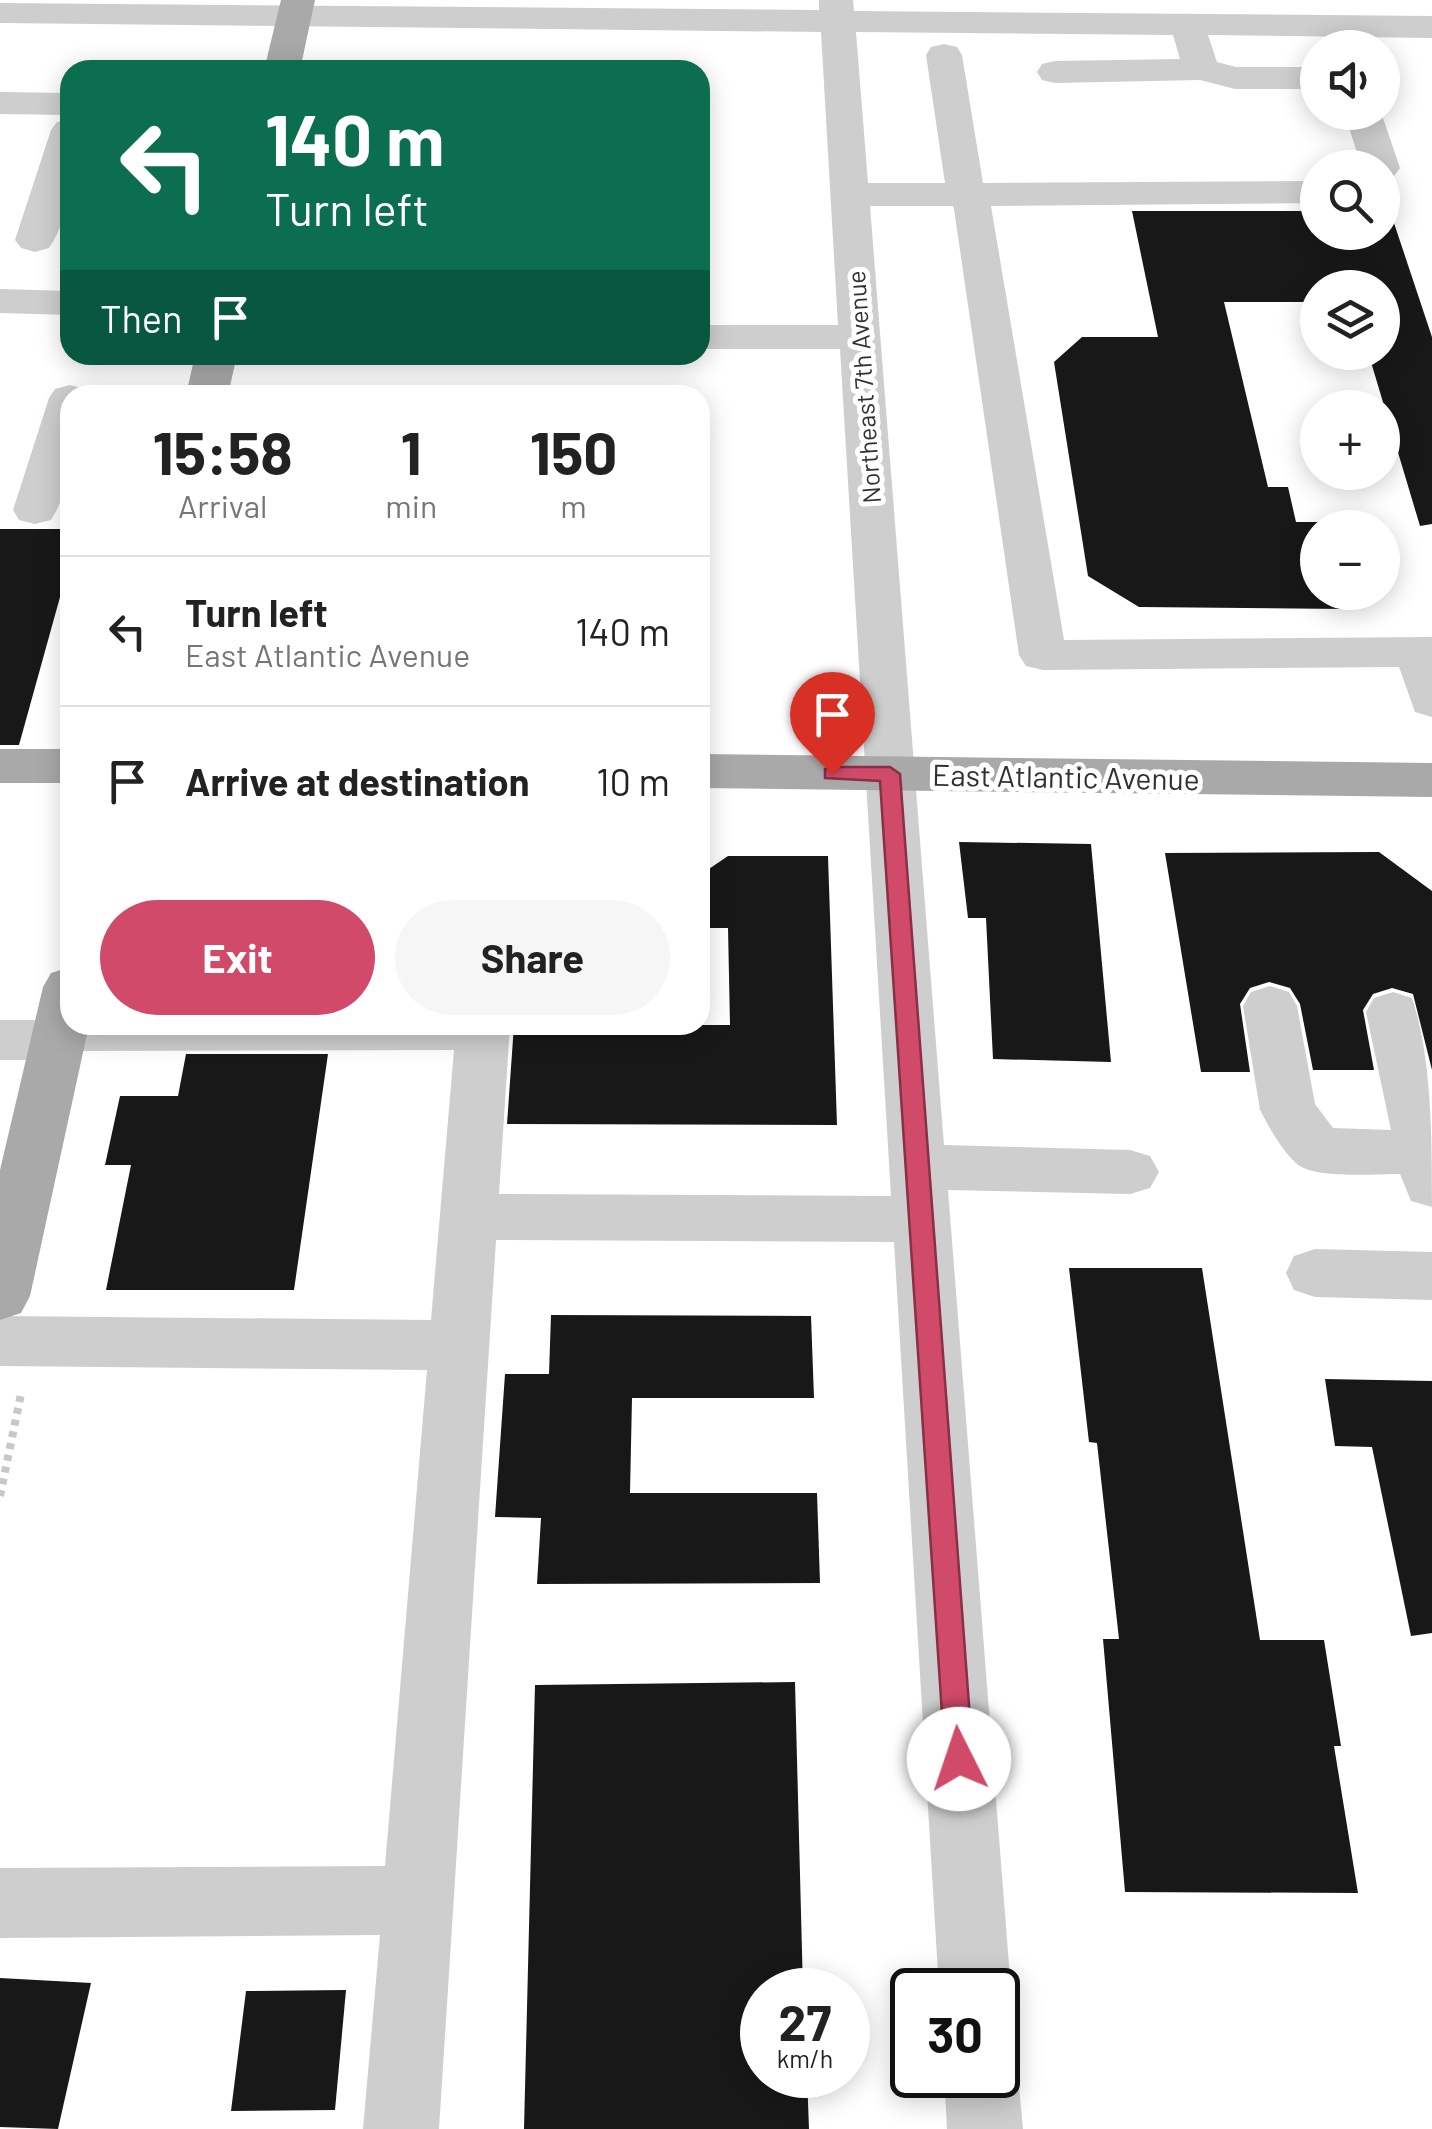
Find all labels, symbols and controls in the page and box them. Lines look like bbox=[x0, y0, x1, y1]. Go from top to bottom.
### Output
map controls bbox=[1300, 30, 1400, 610]
button: sound bbox=[1300, 30, 1400, 130]
text: 140 m bbox=[265, 96, 444, 180]
icon: left bbox=[100, 100, 230, 230]
button: search bbox=[1300, 150, 1400, 250]
text: Turn left bbox=[265, 181, 429, 235]
street label: Northeast 7th Avenue bbox=[840, 270, 886, 504]
button: layers bbox=[1300, 270, 1400, 370]
icon: arrive bbox=[203, 290, 258, 345]
text: Then bbox=[100, 295, 183, 341]
button: + bbox=[1300, 390, 1400, 490]
text: 15:58 bbox=[153, 415, 293, 487]
text: 1 bbox=[401, 415, 422, 487]
text: 150 bbox=[530, 415, 617, 487]
text: Arrival bbox=[178, 486, 267, 524]
text: min bbox=[385, 486, 437, 524]
text: m bbox=[560, 486, 587, 524]
button: − bbox=[1300, 510, 1400, 610]
text: Turn left bbox=[185, 589, 328, 635]
icon: left bbox=[100, 604, 155, 659]
text: 140 m bbox=[575, 608, 670, 654]
text: East Atlantic Avenue bbox=[185, 635, 470, 673]
pin bbox=[790, 672, 875, 775]
icon: arrive bbox=[805, 687, 860, 742]
icon: arrive bbox=[100, 754, 155, 809]
street label: East Atlantic Avenue bbox=[932, 756, 1200, 796]
text: Arrive at destination bbox=[185, 758, 530, 804]
text: 10 m bbox=[596, 758, 670, 804]
button: Exit bbox=[100, 900, 375, 1015]
button: Share bbox=[395, 900, 670, 1015]
position arrow bbox=[907, 1707, 1011, 1811]
speed limit sign: 30 bbox=[890, 1968, 1020, 2098]
text: 27 bbox=[779, 1991, 831, 2051]
text: km/h bbox=[777, 2043, 833, 2073]

